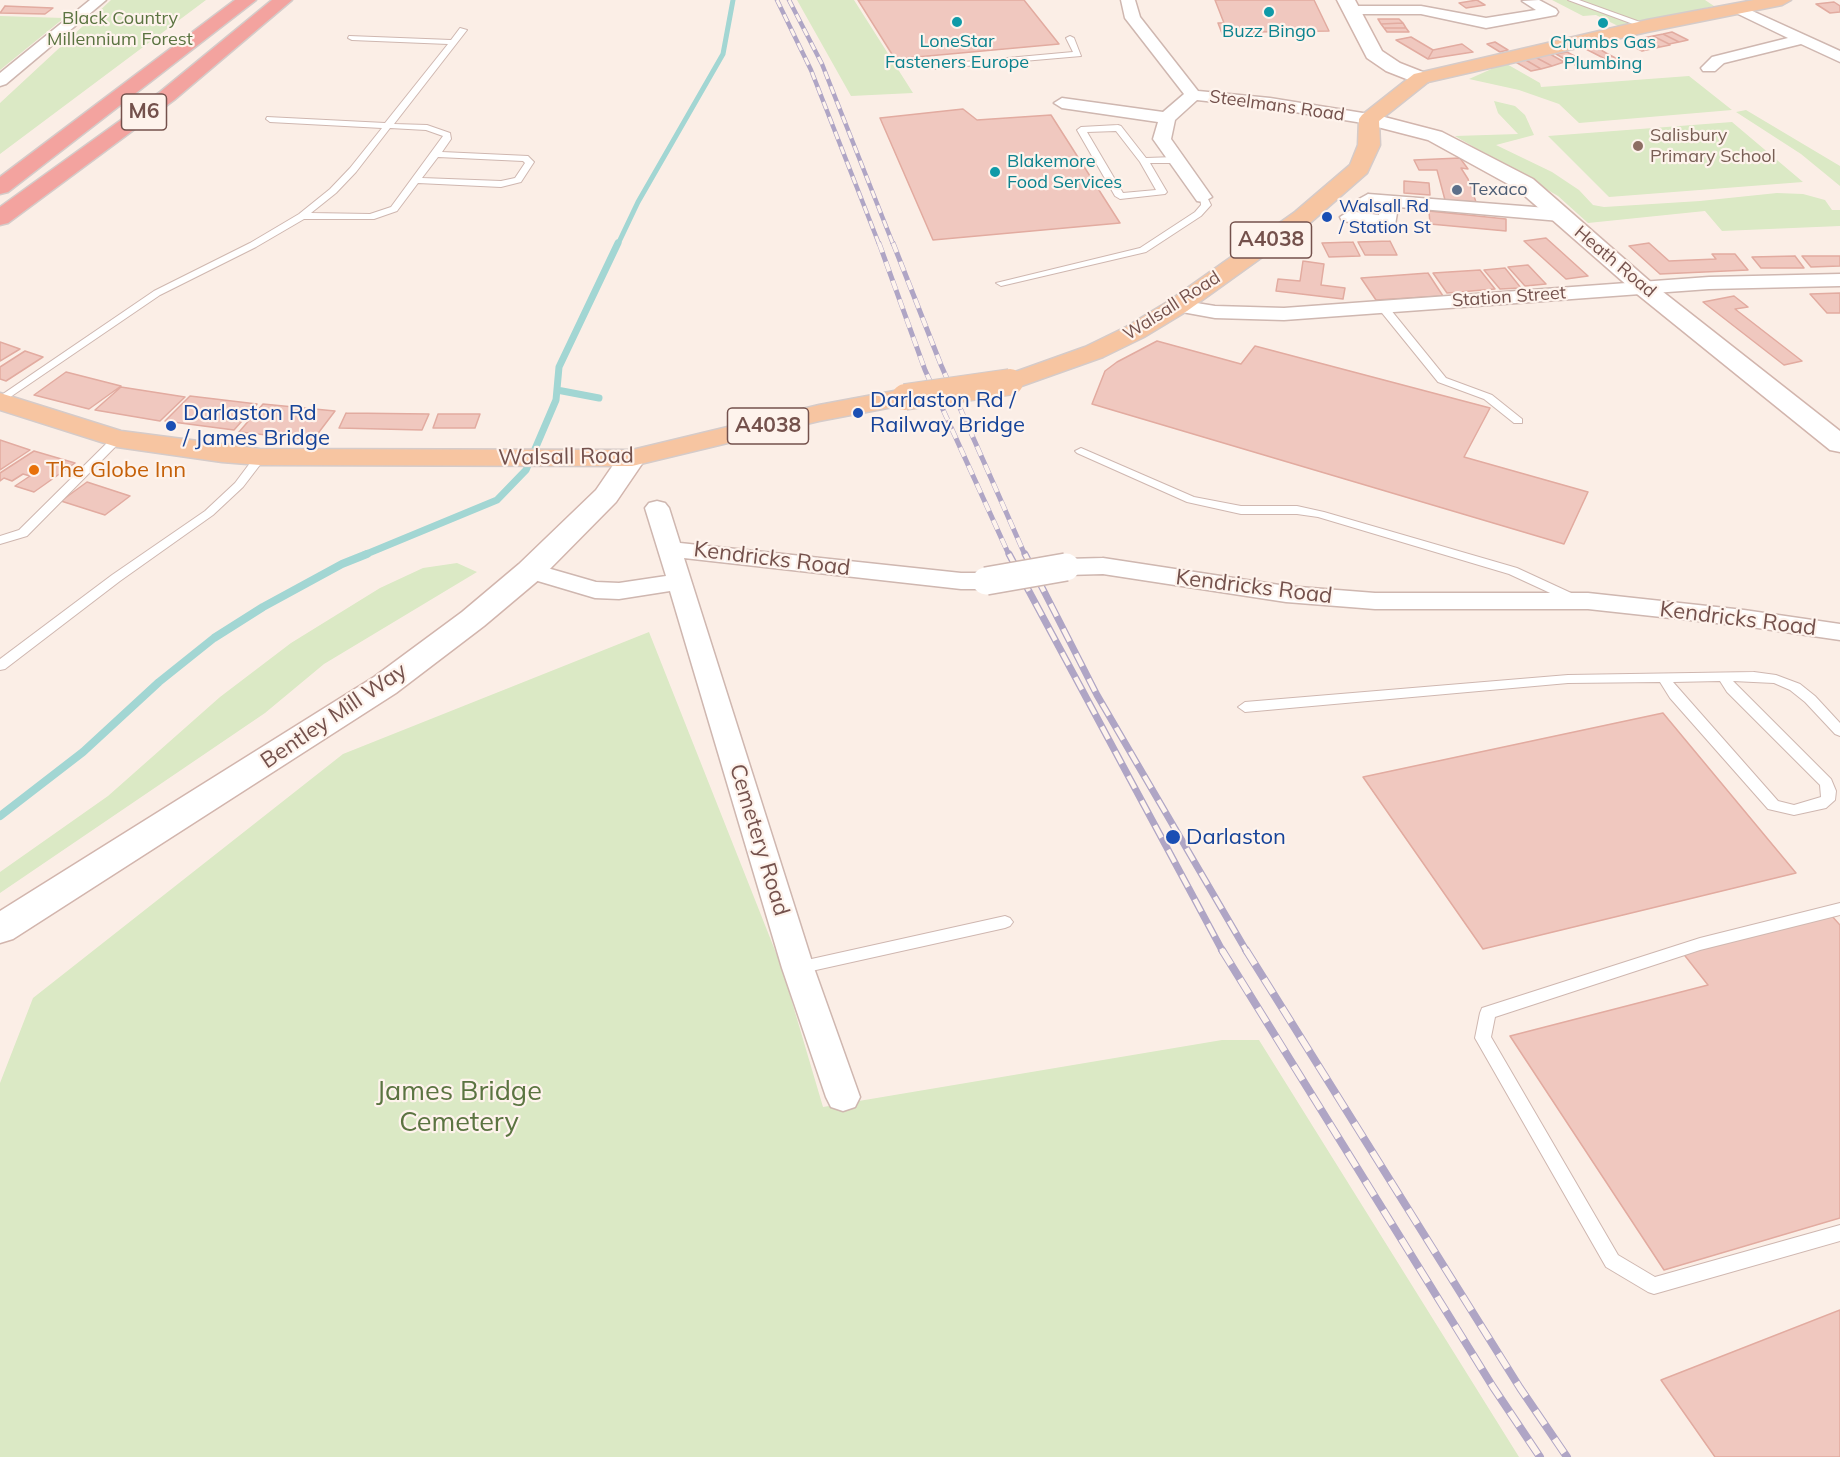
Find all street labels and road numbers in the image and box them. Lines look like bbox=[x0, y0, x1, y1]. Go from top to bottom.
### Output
street label: Steelmans Road bbox=[1208, 86, 1346, 126]
road number: M6 bbox=[122, 94, 166, 130]
road number: A4038 bbox=[1230, 222, 1312, 258]
street label: Heath Road bbox=[1570, 222, 1660, 302]
street label: Walsall Road bbox=[1119, 267, 1225, 345]
street label: Station Street bbox=[1451, 282, 1567, 312]
road number: A4038 bbox=[728, 408, 808, 444]
street label: Walsall Road bbox=[498, 443, 634, 471]
street label: Kendricks Road bbox=[692, 536, 852, 582]
street label: Kendricks Road bbox=[1174, 564, 1334, 610]
street label: Kendricks Road bbox=[1658, 596, 1818, 642]
street label: Bentley Mill Way bbox=[256, 657, 412, 775]
street label: Cemetery Road bbox=[723, 761, 795, 919]

